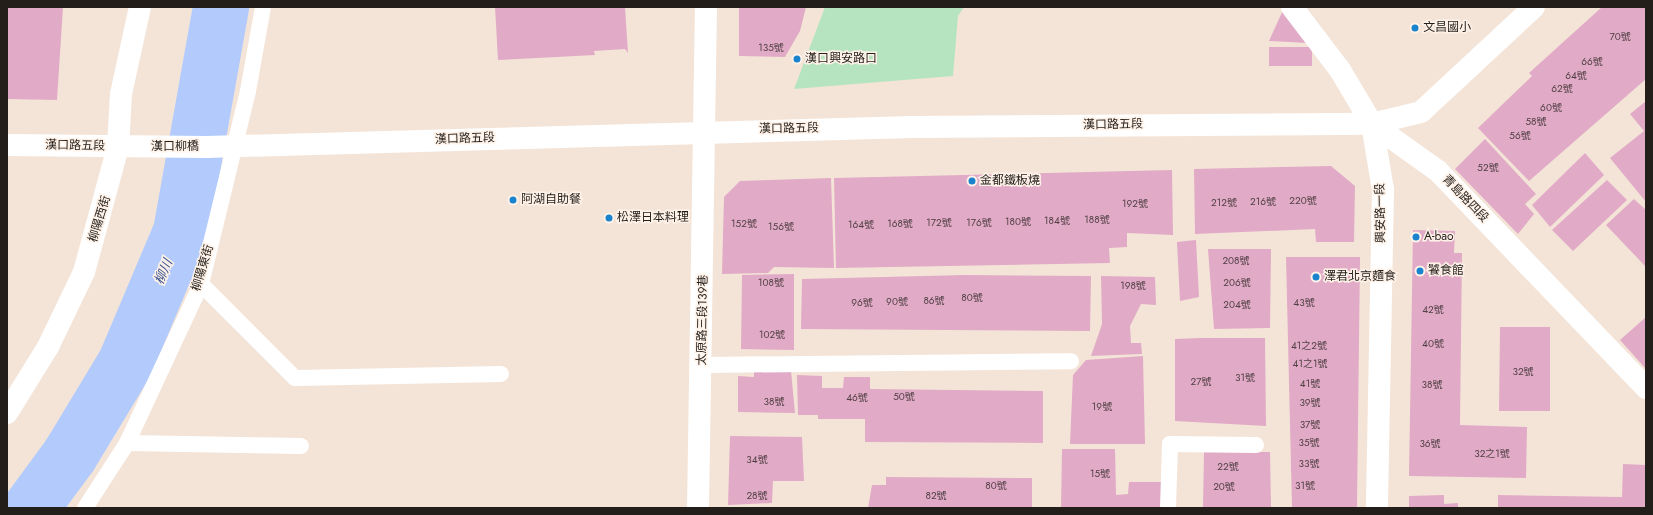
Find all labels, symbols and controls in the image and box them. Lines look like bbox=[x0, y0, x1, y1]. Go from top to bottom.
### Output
place label: 文昌國小 bbox=[1423, 21, 1471, 35]
marker: 文昌國小 bbox=[1410, 23, 1420, 33]
house number: 70號 bbox=[1609, 31, 1631, 43]
house number: 135號 bbox=[758, 42, 784, 54]
place label: 漢口興安路口 bbox=[805, 52, 877, 66]
marker: 漢口興安路口 bbox=[792, 54, 802, 64]
house number: 66號 bbox=[1581, 56, 1603, 68]
house number: 64號 bbox=[1565, 70, 1587, 82]
house number: 62號 bbox=[1551, 83, 1573, 95]
house number: 60號 bbox=[1540, 102, 1562, 114]
house number: 58號 bbox=[1525, 116, 1547, 128]
street label: 漢口路五段 bbox=[1083, 117, 1143, 133]
street label: 漢口路五段 bbox=[759, 121, 819, 137]
house number: 56號 bbox=[1509, 130, 1531, 142]
street label: 漢口路五段 bbox=[435, 131, 495, 147]
street label: 漢口路五段 bbox=[45, 138, 105, 154]
street label: 漢口柳橋 bbox=[151, 140, 199, 154]
house number: 52號 bbox=[1477, 162, 1499, 174]
street label: 青島路四段 bbox=[1439, 172, 1491, 226]
place label: 金都鐵板燒 bbox=[980, 174, 1040, 188]
marker: 金都鐵板燒 bbox=[967, 176, 977, 186]
street label: 興安路一段 bbox=[1373, 183, 1389, 243]
place label: 阿湖自助餐 bbox=[521, 193, 581, 207]
street label: 柳陽西街 bbox=[86, 194, 114, 244]
marker: 阿湖自助餐 bbox=[508, 195, 518, 205]
house number: 220號 bbox=[1289, 195, 1317, 207]
house number: 216號 bbox=[1250, 196, 1276, 208]
house number: 212號 bbox=[1211, 197, 1237, 209]
house number: 192號 bbox=[1122, 198, 1148, 210]
place label: 松澤日本料理 bbox=[617, 211, 689, 225]
marker: 松澤日本料理 bbox=[604, 213, 614, 223]
house number: 188號 bbox=[1084, 214, 1110, 226]
house number: 184號 bbox=[1044, 215, 1070, 227]
house number: 180號 bbox=[1005, 216, 1031, 228]
house number: 172號 bbox=[926, 217, 952, 229]
house number: 176號 bbox=[966, 217, 992, 229]
house number: 152號 bbox=[731, 218, 757, 230]
house number: 168號 bbox=[887, 218, 913, 230]
house number: 164號 bbox=[848, 219, 874, 231]
house number: 156號 bbox=[768, 221, 794, 233]
place label: A-bao bbox=[1424, 230, 1454, 244]
marker: A-bao bbox=[1411, 232, 1421, 242]
street label: 柳陽東街 bbox=[189, 243, 217, 293]
house number: 208號 bbox=[1222, 255, 1250, 267]
water label: 柳川 bbox=[152, 257, 176, 287]
place label: 饕食館 bbox=[1428, 264, 1464, 278]
marker: 饕食館 bbox=[1415, 266, 1425, 276]
place label: 澤君北京麵食 bbox=[1324, 270, 1396, 284]
marker: 澤君北京麵食 bbox=[1311, 272, 1321, 282]
street label: 太原路三段139巷 bbox=[695, 274, 711, 366]
house number: 108號 bbox=[758, 277, 784, 289]
house number: 206號 bbox=[1223, 277, 1251, 289]
house number: 198號 bbox=[1120, 280, 1146, 292]
house number: 80號 bbox=[961, 292, 983, 304]
house number: 86號 bbox=[923, 295, 945, 307]
house number: 90號 bbox=[886, 296, 908, 308]
house number: 96號 bbox=[851, 297, 873, 309]
house number: 43號 bbox=[1293, 297, 1315, 309]
house number: 204號 bbox=[1223, 299, 1251, 311]
house number: 42號 bbox=[1422, 304, 1444, 316]
house number: 102號 bbox=[759, 329, 785, 341]
house number: 40號 bbox=[1422, 338, 1444, 350]
house number: 41之2號 bbox=[1291, 340, 1327, 352]
house number: 41之1號 bbox=[1293, 358, 1327, 370]
house number: 32號 bbox=[1512, 366, 1534, 378]
house number: 31號 bbox=[1235, 372, 1255, 384]
house number: 27號 bbox=[1191, 376, 1211, 388]
house number: 41號 bbox=[1300, 378, 1320, 390]
house number: 38號 bbox=[1422, 379, 1442, 391]
house number: 50號 bbox=[893, 391, 915, 403]
house number: 46號 bbox=[846, 392, 868, 404]
house number: 38號 bbox=[764, 396, 784, 408]
house number: 39號 bbox=[1299, 397, 1321, 409]
house number: 19號 bbox=[1092, 401, 1112, 413]
house number: 37號 bbox=[1300, 419, 1320, 431]
house number: 35號 bbox=[1298, 437, 1320, 449]
house number: 36號 bbox=[1419, 438, 1441, 450]
house number: 32之1號 bbox=[1474, 448, 1510, 460]
house number: 34號 bbox=[746, 454, 768, 466]
house number: 33號 bbox=[1299, 458, 1319, 470]
house number: 22號 bbox=[1217, 461, 1239, 473]
house number: 15號 bbox=[1090, 468, 1110, 480]
house number: 80號 bbox=[985, 480, 1007, 492]
house number: 31號 bbox=[1295, 480, 1315, 492]
house number: 20號 bbox=[1213, 481, 1235, 493]
house number: 28號 bbox=[746, 490, 768, 502]
house number: 82號 bbox=[925, 490, 947, 502]

